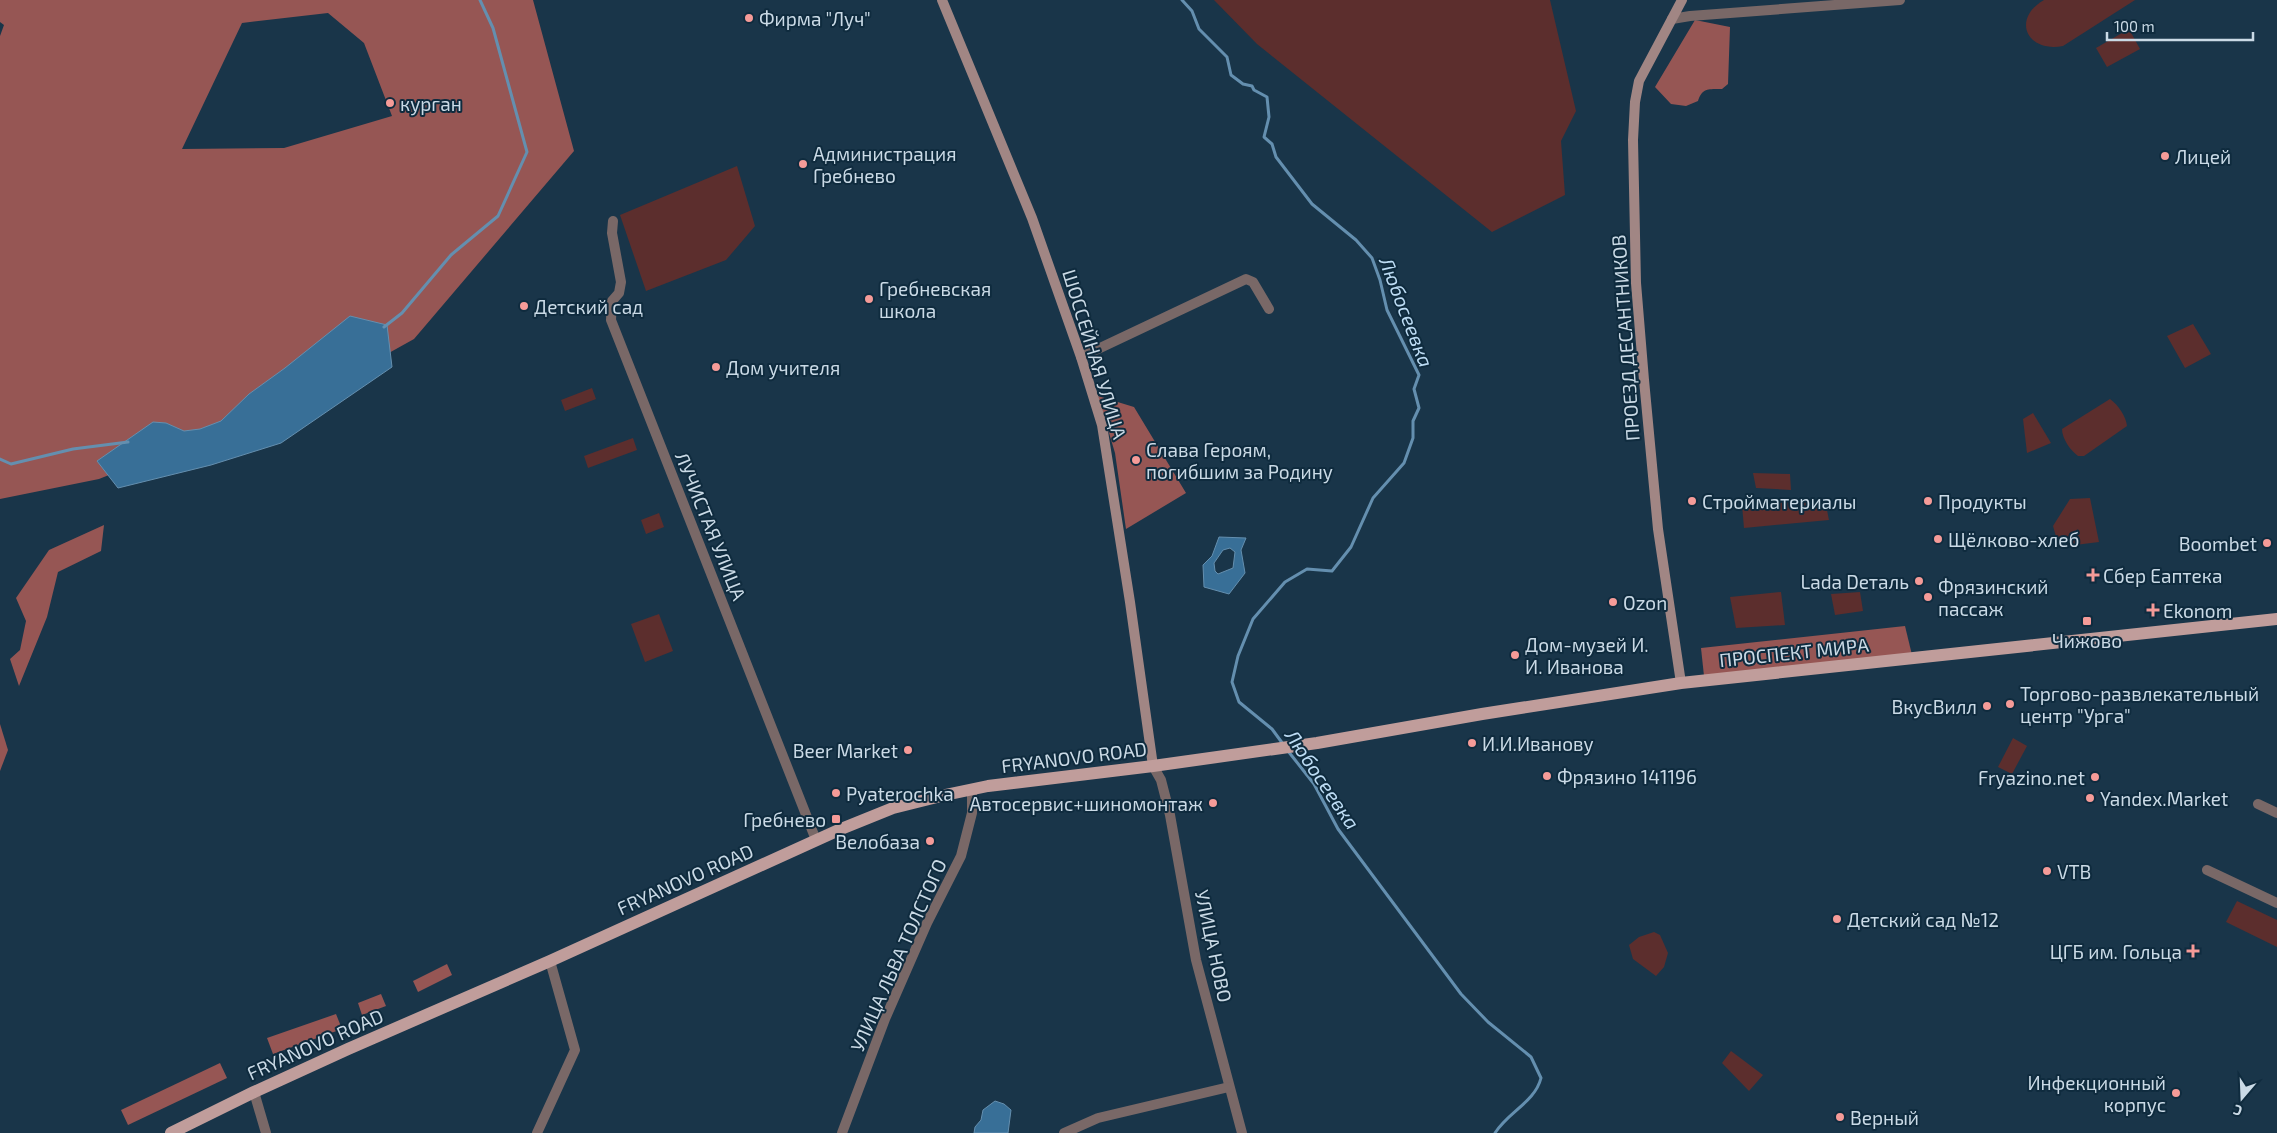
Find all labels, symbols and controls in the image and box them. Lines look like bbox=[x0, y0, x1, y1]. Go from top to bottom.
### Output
place label: Фирма "Луч" bbox=[759, 7, 871, 31]
scale bar bbox=[2107, 10, 2253, 42]
marker: Фирма "Луч" bbox=[743, 12, 755, 24]
text: 100 m bbox=[2114, 17, 2155, 35]
place label: курган bbox=[400, 92, 462, 116]
marker: курган bbox=[384, 97, 396, 109]
place label: Администрация Гребнево bbox=[813, 142, 957, 187]
place label: Лицей bbox=[2175, 145, 2231, 168]
marker: Лицей bbox=[2159, 150, 2171, 162]
marker: Администрация Гребнево bbox=[797, 158, 809, 170]
street label: ПРОЕЗД ДЕСАНТНИКОВ bbox=[1606, 234, 1644, 442]
water label: Любосеевка bbox=[1375, 253, 1439, 370]
street label: ШОССЕЙНАЯ УЛИЦА bbox=[1058, 266, 1132, 442]
place label: Гребневская школа bbox=[879, 277, 991, 322]
marker: Гребневская школа bbox=[863, 293, 875, 305]
place label: Детский сад bbox=[534, 295, 643, 318]
marker: Детский сад bbox=[518, 300, 530, 312]
place label: Дом учителя bbox=[726, 356, 840, 380]
marker: Дом учителя bbox=[710, 361, 722, 373]
place label: Слава Героям, погибшим за Родину bbox=[1146, 438, 1333, 484]
street label: ЛУЧИСТАЯ УЛИЦА bbox=[671, 448, 751, 604]
marker: Слава Героям, погибшим за Родину bbox=[1130, 454, 1142, 466]
place label: Стройматериалы bbox=[1702, 490, 1856, 513]
place label: Продукты bbox=[1938, 490, 2027, 514]
marker: Стройматериалы bbox=[1686, 495, 1698, 507]
marker: Продукты bbox=[1922, 495, 1934, 507]
place label: Щёлково-хлеб bbox=[1948, 528, 2079, 551]
place label: Boombet bbox=[2179, 532, 2257, 555]
marker: Щёлково-хлеб bbox=[1932, 533, 1944, 545]
marker: Boombet bbox=[2261, 537, 2273, 549]
place label: Сбер Еаптека bbox=[2103, 564, 2222, 587]
marker: Сбер Еаптека bbox=[2087, 569, 2099, 581]
place label: Lada Dеталь bbox=[1800, 570, 1909, 593]
marker: Lada Dеталь bbox=[1913, 575, 1925, 587]
place label: Фрязинский пассаж bbox=[1938, 575, 2049, 620]
place label: Ozon bbox=[1623, 591, 1667, 614]
marker: Фрязинский пассаж bbox=[1922, 591, 1934, 603]
marker: Ozon bbox=[1607, 596, 1619, 608]
place label: Ekonom bbox=[2163, 599, 2232, 622]
marker: Ekonom bbox=[2147, 604, 2159, 616]
marker: Чижово bbox=[2081, 615, 2093, 627]
place label: Чижово bbox=[2052, 629, 2122, 652]
place label: Дом-музей И. И. Иванова bbox=[1525, 633, 1649, 678]
street label: ПРОСПЕКТ МИРА bbox=[1718, 633, 1870, 671]
marker: Дом-музей И. И. Иванова bbox=[1509, 649, 1521, 661]
place label: Торгово-развлекательный центр "Урга" bbox=[2020, 682, 2259, 727]
place label: ВкусВилл bbox=[1891, 695, 1977, 719]
marker: Торгово-развлекательный центр "Урга" bbox=[2004, 698, 2016, 710]
marker: ВкусВилл bbox=[1981, 700, 1993, 712]
water label: Любосеевка bbox=[1280, 724, 1365, 834]
place label: И.И.Иванову bbox=[1482, 732, 1594, 756]
street label: FRYANOVO ROAD bbox=[1000, 737, 1148, 777]
marker: И.И.Иванову bbox=[1466, 737, 1478, 749]
place label: Beer Market bbox=[793, 739, 898, 762]
marker: Beer Market bbox=[902, 744, 914, 756]
place label: Фрязино 141196 bbox=[1557, 765, 1697, 788]
place label: Fryazino.net bbox=[1978, 766, 2085, 789]
marker: Фрязино 141196 bbox=[1541, 770, 1553, 782]
marker: Fryazino.net bbox=[2089, 771, 2101, 783]
place label: Pyaterochka bbox=[846, 782, 954, 805]
marker: Pyaterochka bbox=[830, 787, 842, 799]
place label: Yandex.Market bbox=[2100, 787, 2228, 810]
place label: Автосервис+шиномонтаж bbox=[969, 792, 1203, 815]
marker: Yandex.Market bbox=[2084, 792, 2096, 804]
marker: Автосервис+шиномонтаж bbox=[1207, 797, 1219, 809]
place label: Гребнево bbox=[743, 808, 826, 831]
marker: Гребнево bbox=[830, 813, 842, 825]
place label: Велобаза bbox=[835, 830, 920, 853]
marker: Велобаза bbox=[924, 835, 936, 847]
street label: FRYANOVO ROAD bbox=[613, 839, 757, 919]
street label: УЛИЦА ЛЬВА ТОЛСТОГО bbox=[845, 855, 951, 1055]
place label: VTB bbox=[2057, 860, 2091, 883]
marker: VTB bbox=[2041, 865, 2053, 877]
street label: УЛИЦА НОВО bbox=[1191, 888, 1237, 1004]
place label: Детский сад №12 bbox=[1847, 908, 1999, 931]
marker: Детский сад №12 bbox=[1831, 913, 1843, 925]
place label: ЦГБ им. Гольца bbox=[2050, 940, 2182, 963]
marker: ЦГБ им. Гольца bbox=[2186, 944, 2200, 958]
street label: FRYANOVO ROAD bbox=[243, 1004, 387, 1084]
place label: Инфекционный корпус bbox=[2027, 1071, 2166, 1117]
north arrow bbox=[2217, 1073, 2267, 1123]
marker: Инфекционный корпус bbox=[2170, 1087, 2182, 1099]
text: С bbox=[2231, 1101, 2244, 1120]
place label: Верный bbox=[1850, 1106, 1919, 1129]
marker: Верный bbox=[1834, 1111, 1846, 1123]

